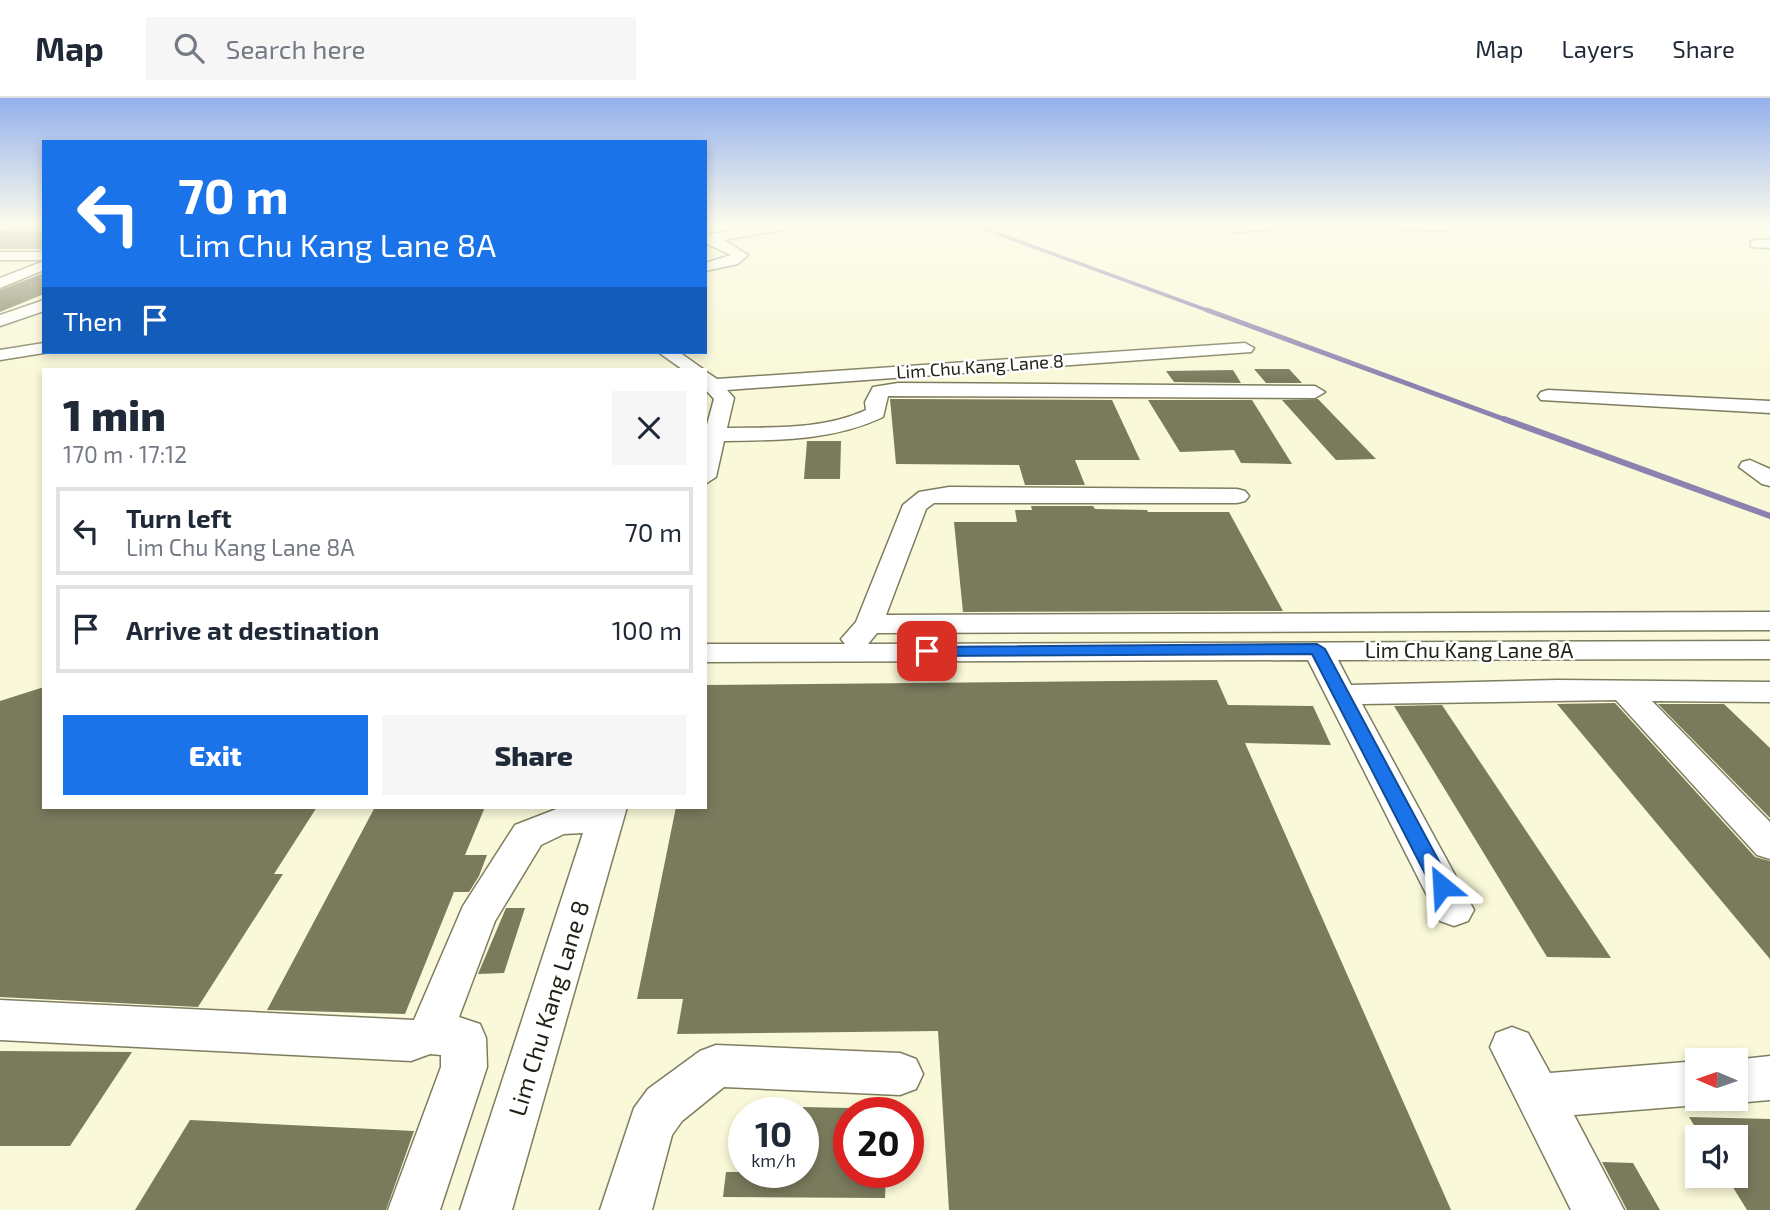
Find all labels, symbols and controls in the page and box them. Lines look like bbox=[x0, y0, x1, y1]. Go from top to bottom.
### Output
search box bbox=[146, 17, 636, 80]
text: Map bbox=[35, 28, 104, 68]
icon: search bbox=[170, 29, 208, 67]
text: Search here bbox=[226, 33, 365, 64]
text: Map bbox=[1475, 34, 1523, 63]
text: Layers bbox=[1561, 34, 1634, 63]
text: Share bbox=[1672, 34, 1735, 63]
text: 70 m bbox=[178, 165, 289, 224]
icon: left bbox=[63, 168, 154, 259]
text: Lim Chu Kang Lane 8A bbox=[178, 225, 496, 263]
icon: arrive bbox=[136, 301, 174, 339]
text: Then bbox=[63, 305, 122, 336]
street label: Lim Chu Kang Lane 8 bbox=[896, 349, 1064, 383]
text: 1 min bbox=[63, 389, 166, 439]
button: close bbox=[612, 391, 686, 465]
text: 170 m · 17:12 bbox=[63, 440, 187, 468]
text: Turn left bbox=[126, 502, 232, 533]
icon: left bbox=[67, 512, 105, 550]
text: 70 m bbox=[624, 516, 682, 547]
text: Lim Chu Kang Lane 8A bbox=[126, 533, 355, 561]
icon: arrive bbox=[67, 610, 105, 648]
text: Arrive at destination bbox=[126, 614, 379, 645]
text: 100 m bbox=[612, 614, 682, 645]
pin bbox=[897, 621, 957, 681]
icon: arrive bbox=[908, 632, 946, 670]
street label: Lim Chu Kang Lane 8A bbox=[1365, 637, 1573, 662]
button: Exit bbox=[63, 715, 368, 795]
button: Share bbox=[382, 715, 686, 795]
position arrow bbox=[1405, 849, 1479, 923]
street label: Lim Chu Kang Lane 8 bbox=[501, 897, 595, 1119]
north arrow bbox=[1685, 1048, 1748, 1111]
map controls bbox=[1685, 1048, 1748, 1188]
speed limit sign: 20 bbox=[833, 1097, 924, 1188]
text: 10 bbox=[755, 1112, 792, 1154]
button: sound bbox=[1685, 1125, 1748, 1188]
text: km/h bbox=[751, 1149, 796, 1171]

